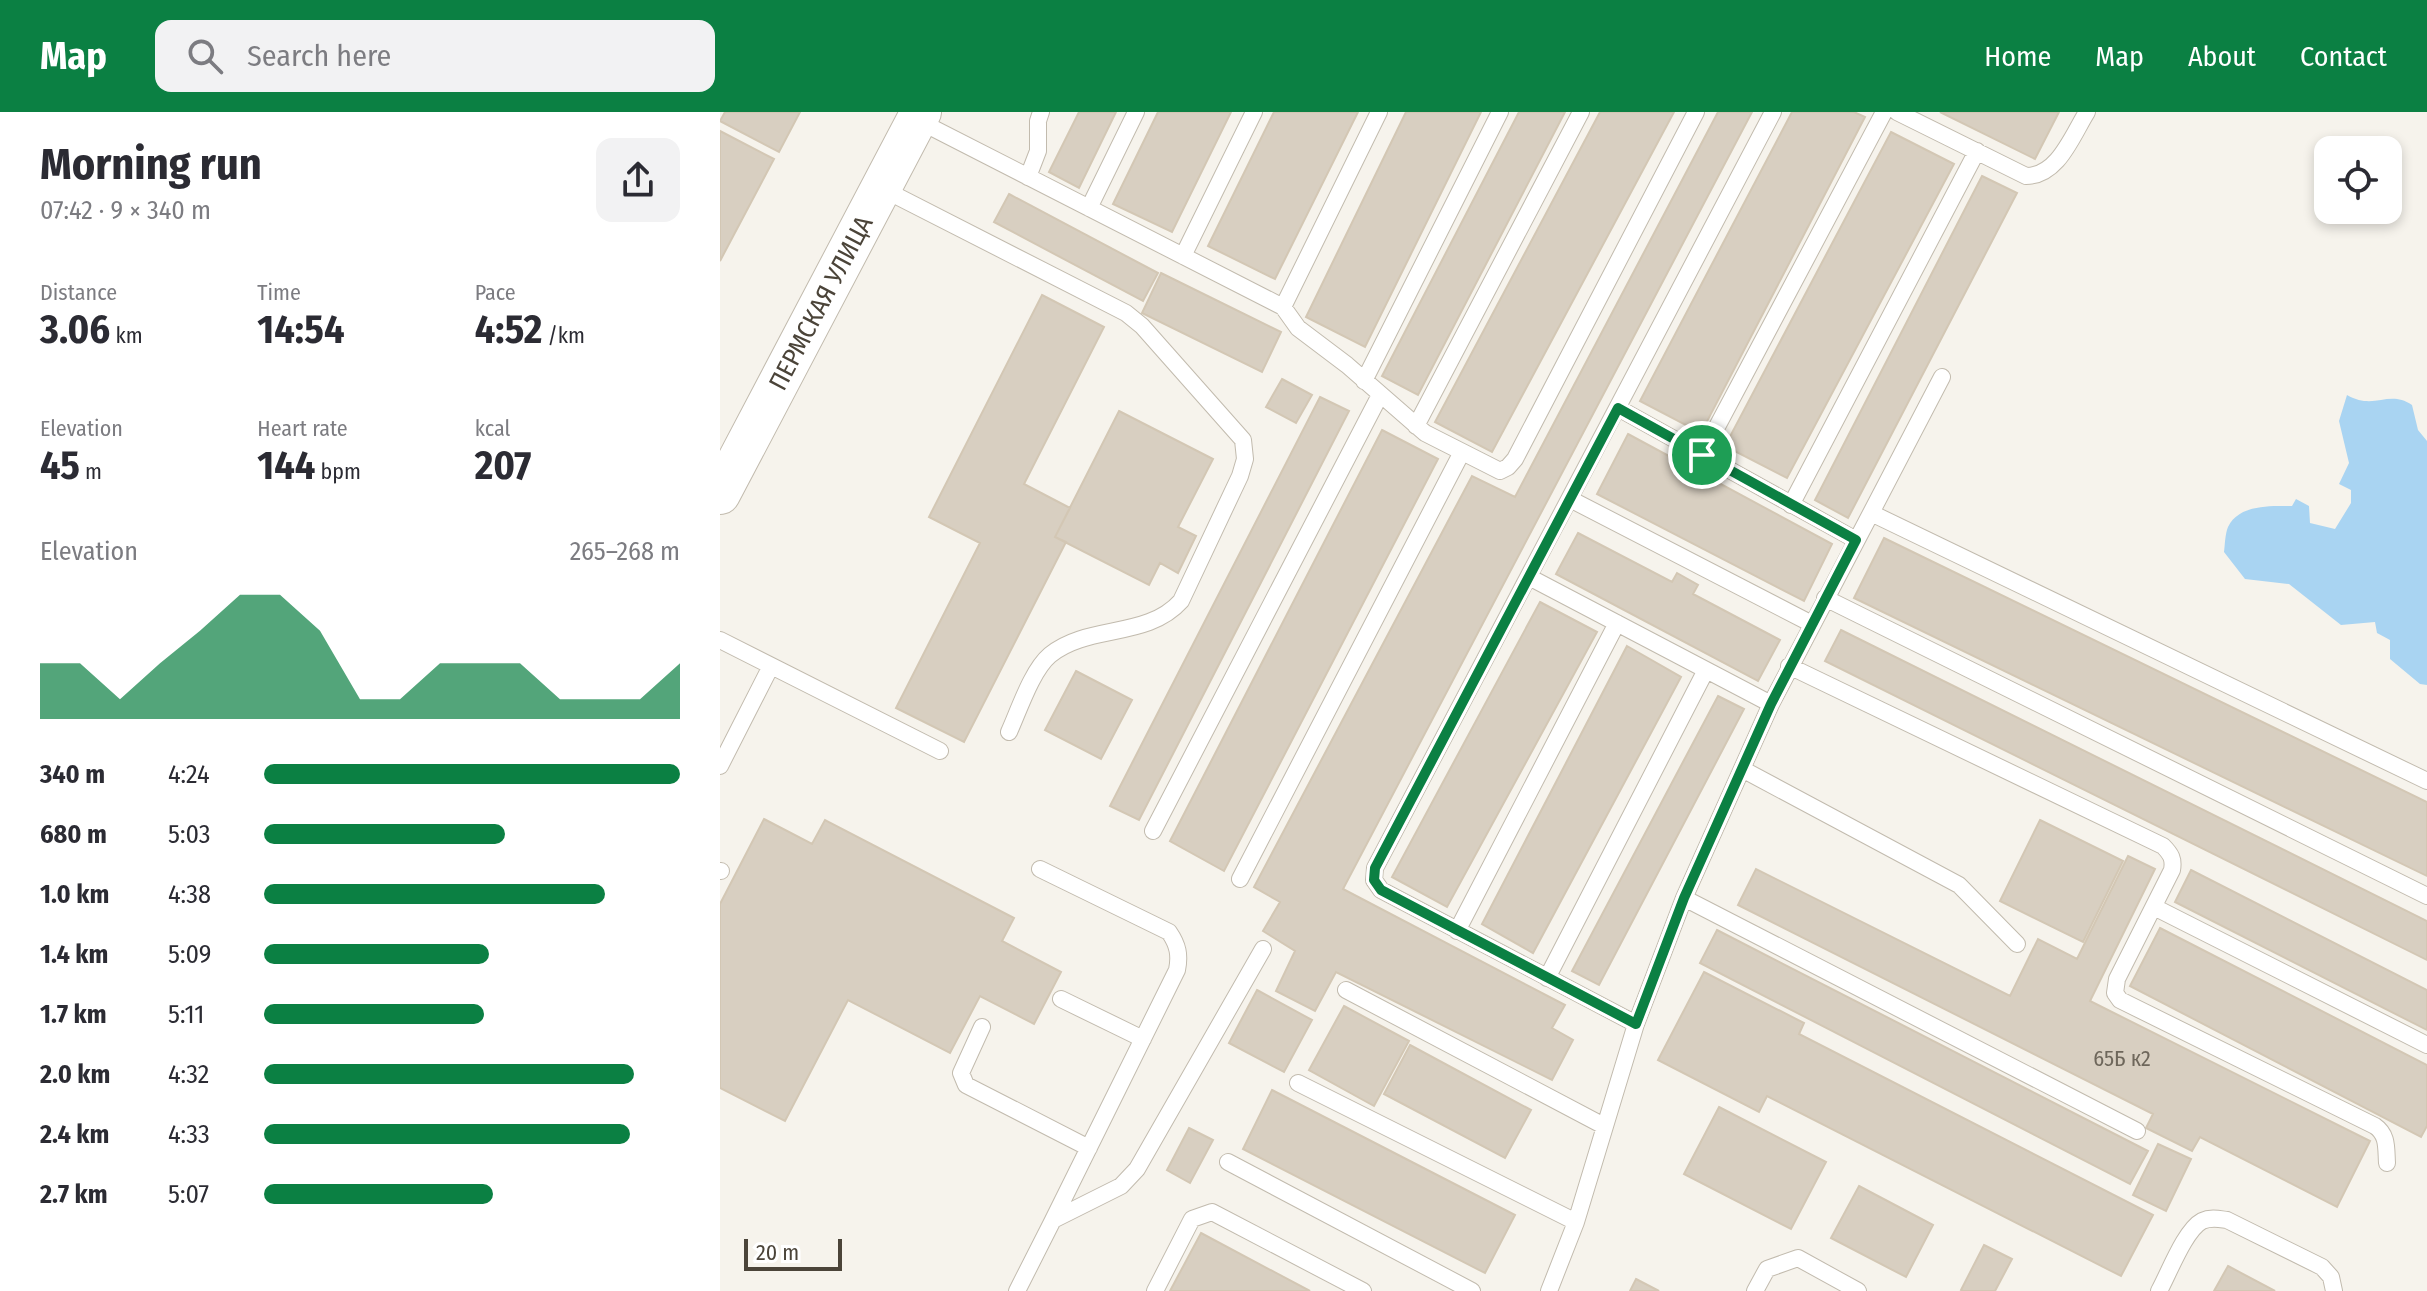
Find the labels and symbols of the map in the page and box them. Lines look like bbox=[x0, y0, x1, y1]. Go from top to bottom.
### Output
street label: ПЕРМСКАЯ УЛИЦА bbox=[762, 210, 879, 395]
pin bbox=[1668, 421, 1736, 489]
house number: 65Б к2 bbox=[2093, 1045, 2151, 1072]
scale bar bbox=[744, 1235, 842, 1271]

